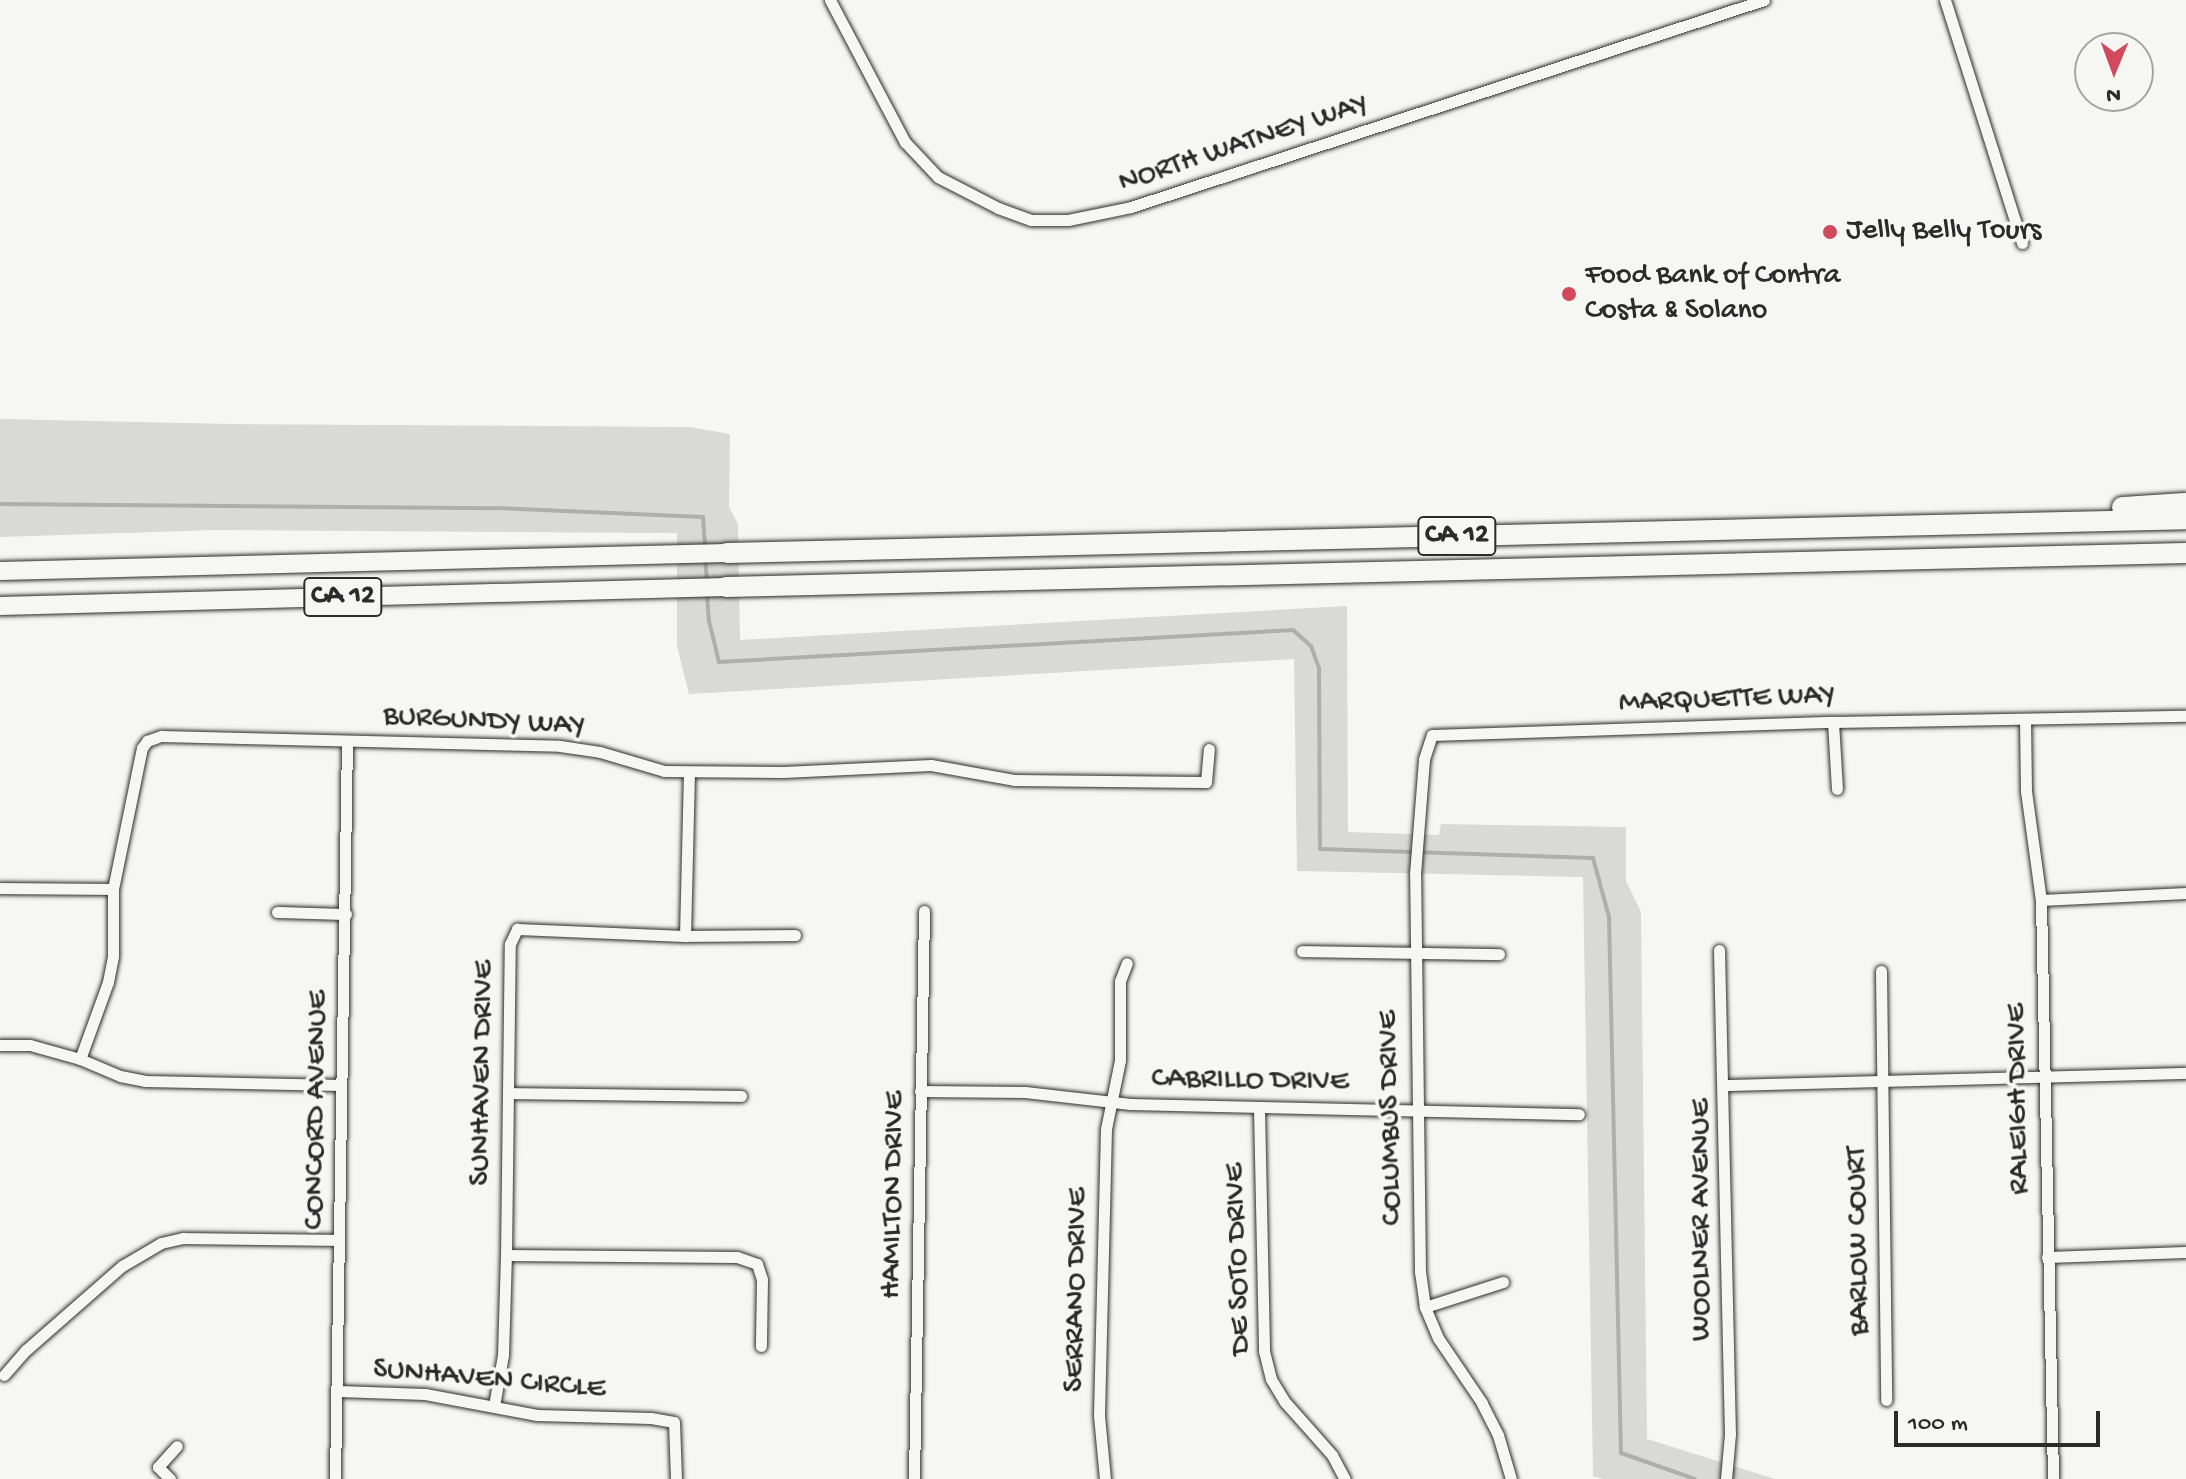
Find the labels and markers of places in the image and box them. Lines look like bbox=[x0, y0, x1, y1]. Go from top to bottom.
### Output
place label: Jelly Belly Tours bbox=[1846, 214, 2041, 250]
marker: Jelly Belly Tours bbox=[1821, 223, 1839, 241]
place label: Food Bank of Contra Costa & Solano bbox=[1585, 259, 1840, 330]
marker: Food Bank of Contra Costa & Solano bbox=[1560, 285, 1578, 303]

